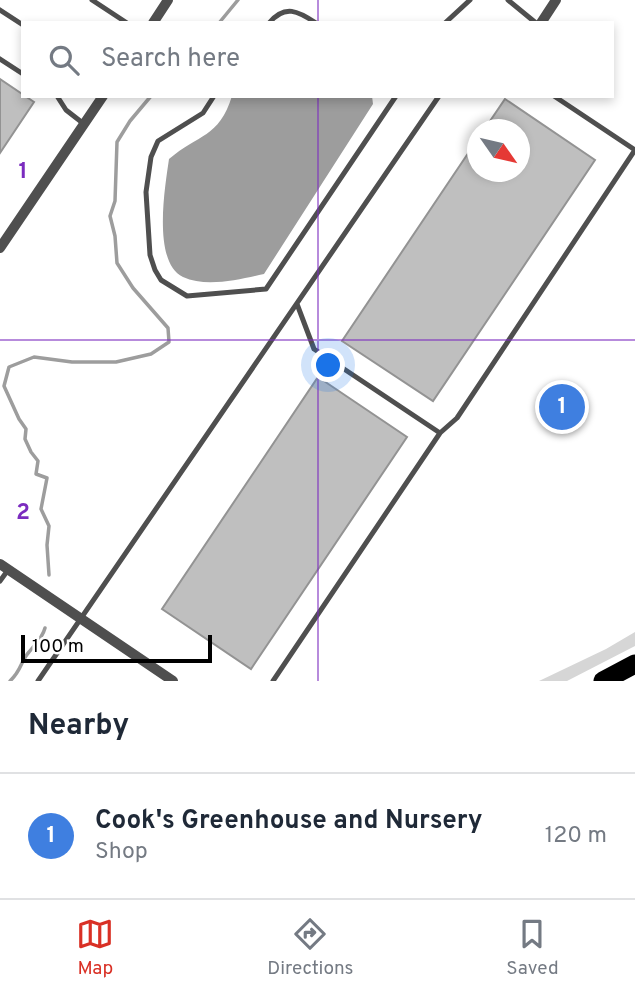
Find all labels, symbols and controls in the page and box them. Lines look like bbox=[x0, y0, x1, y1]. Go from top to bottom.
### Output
search box bbox=[21, 21, 614, 98]
icon: search bbox=[45, 41, 83, 79]
text: Search here bbox=[101, 43, 240, 76]
north arrow bbox=[467, 119, 530, 182]
text: 1 bbox=[18, 158, 28, 187]
your location bbox=[311, 348, 345, 382]
pin: 1 bbox=[539, 381, 585, 433]
text: 2 bbox=[16, 499, 30, 528]
scale bar bbox=[21, 632, 212, 664]
text: 100 m bbox=[32, 635, 84, 659]
text: Nearby bbox=[28, 708, 129, 745]
text: Cook's Greenhouse and Nursery bbox=[95, 805, 483, 838]
text: 1 bbox=[46, 822, 56, 851]
text: 120 m bbox=[545, 822, 607, 851]
text: Shop bbox=[95, 838, 148, 867]
tab: Map bbox=[76, 915, 114, 981]
tab: Directions bbox=[267, 915, 354, 981]
tab: Saved bbox=[506, 915, 559, 981]

